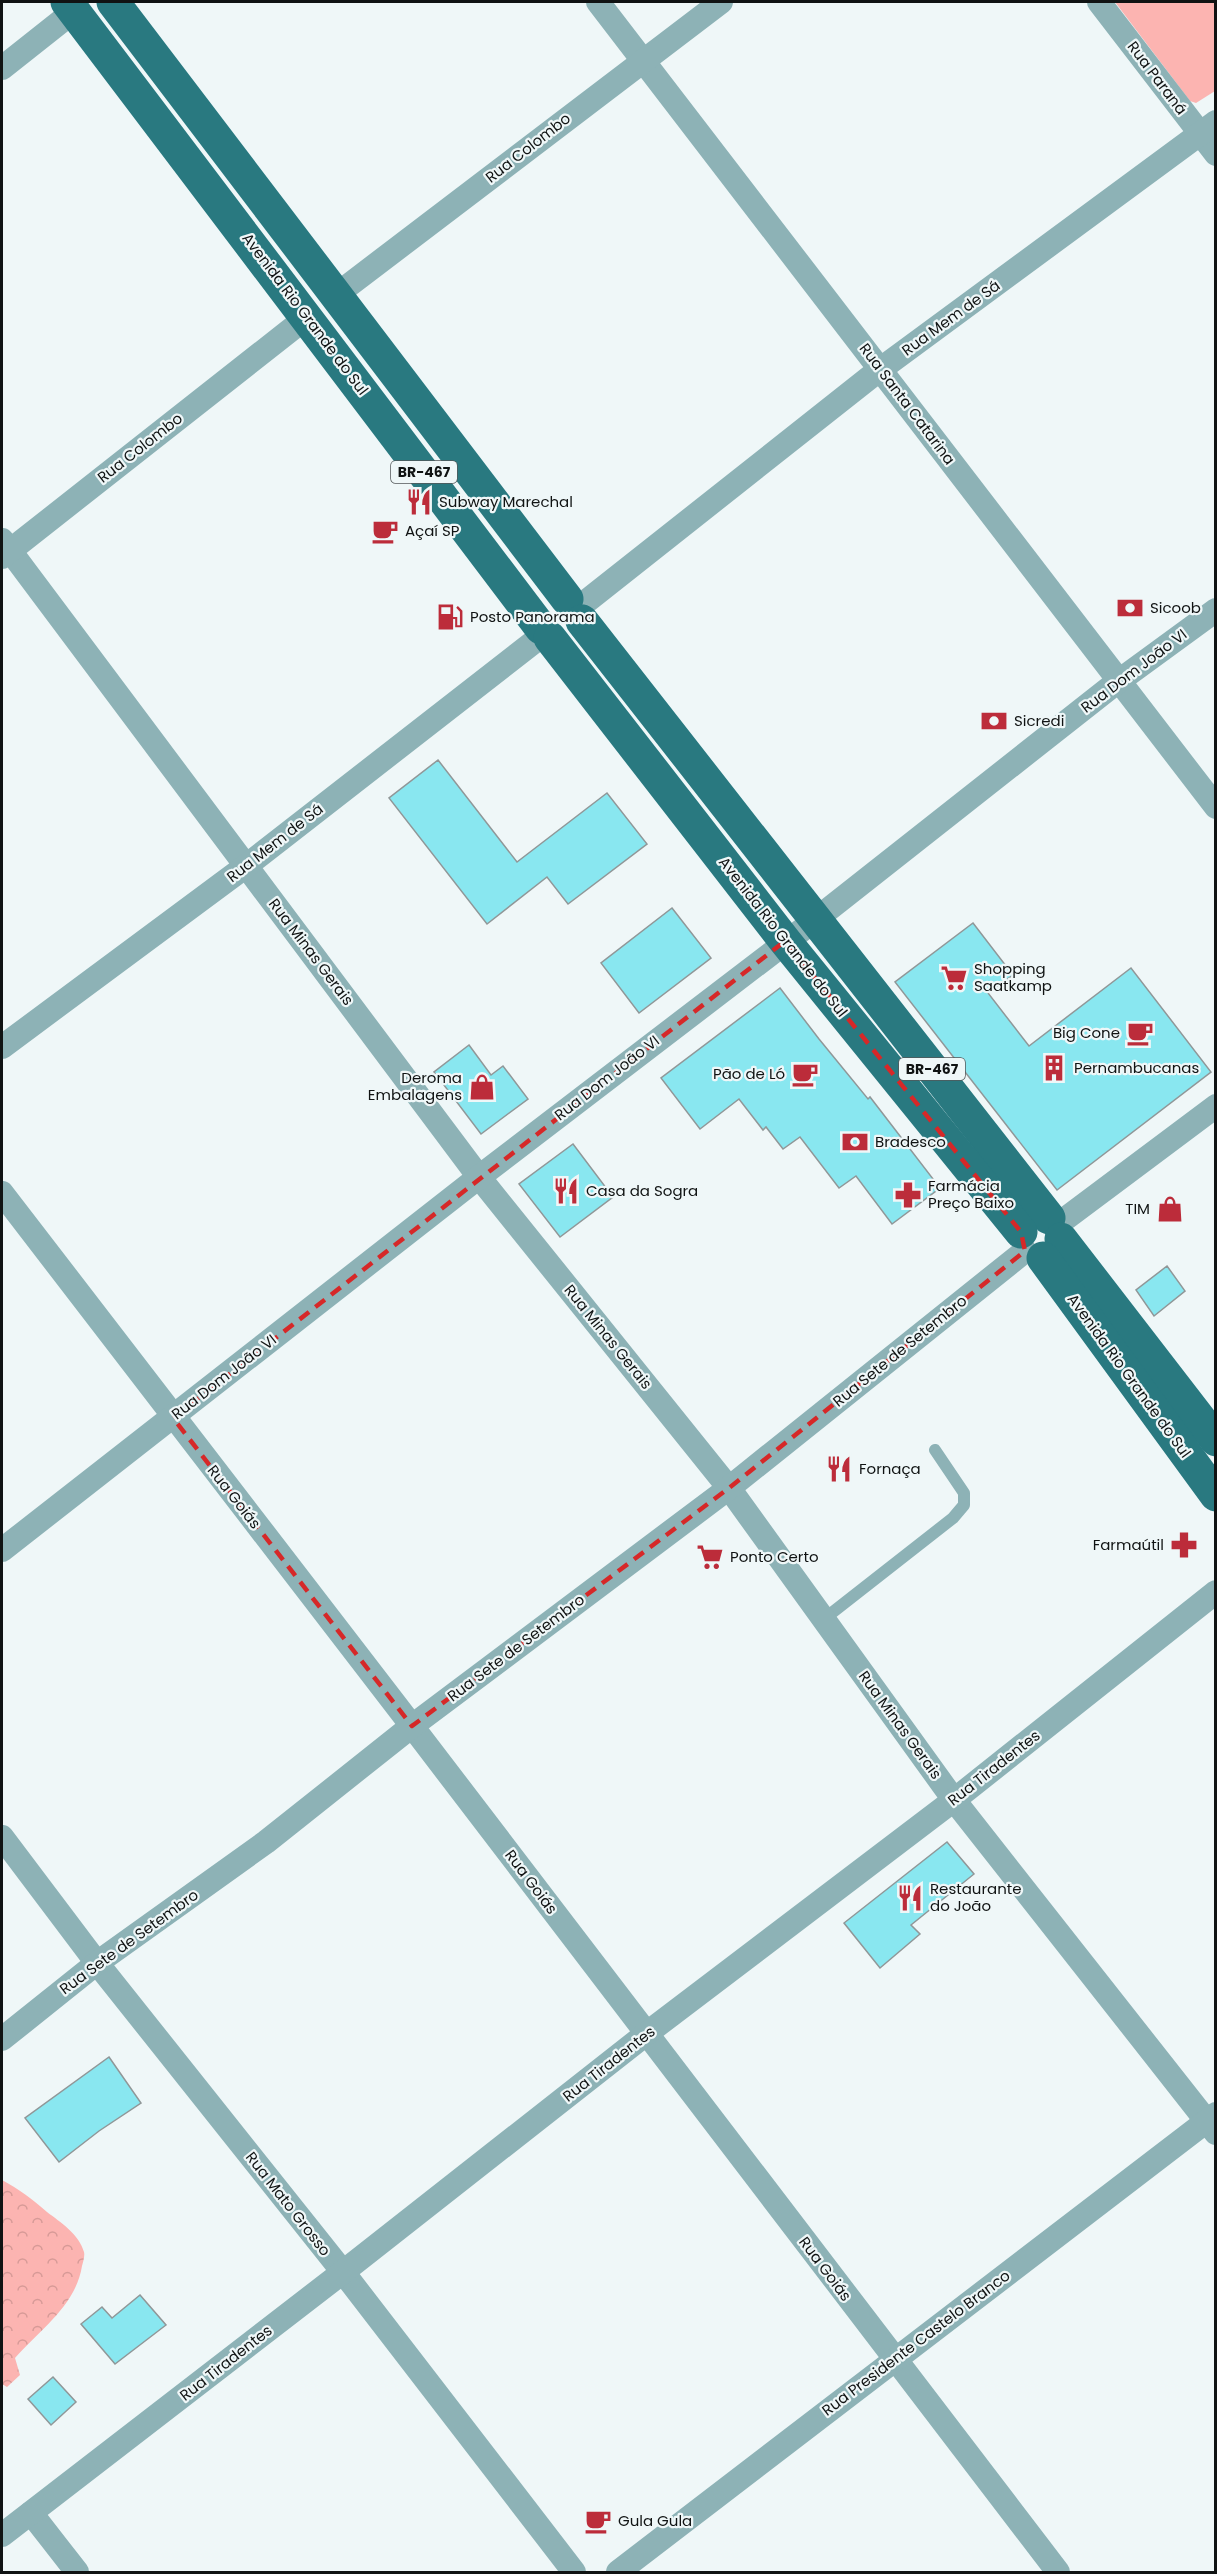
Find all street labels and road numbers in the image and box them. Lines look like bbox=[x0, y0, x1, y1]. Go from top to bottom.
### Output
street label: Rua Paraná bbox=[1123, 37, 1192, 119]
street label: Rua Colombo bbox=[481, 108, 575, 187]
street label: Avenida Rio Grande do Sul bbox=[237, 228, 373, 399]
street label: Rua Mem de Sá bbox=[897, 275, 1004, 360]
street label: Rua Santa Catarina bbox=[855, 339, 960, 469]
street label: Rua Colombo bbox=[93, 408, 187, 487]
road number: BR-467 bbox=[391, 461, 457, 483]
street label: Rua Dom João VI bbox=[1076, 624, 1191, 717]
street label: Rua Mem de Sá bbox=[222, 798, 327, 887]
street label: Avenida Rio Grande do Sul bbox=[714, 852, 853, 1021]
street label: Rua Minas Gerais bbox=[264, 894, 359, 1010]
street label: Rua Dom João VI bbox=[550, 1030, 663, 1125]
road number: BR-467 bbox=[899, 1058, 965, 1080]
street label: Rua Minas Gerais bbox=[560, 1280, 657, 1394]
street label: Avenida Rio Grande do Sul bbox=[1063, 1289, 1196, 1462]
street label: Rua Sete de Setembro bbox=[828, 1290, 971, 1411]
street label: Rua Dom João VI bbox=[167, 1329, 280, 1424]
street label: Rua Goiás bbox=[203, 1460, 266, 1533]
street label: Rua Sete de Setembro bbox=[443, 1589, 589, 1706]
street label: Rua Minas Gerais bbox=[854, 1666, 947, 1783]
street label: Rua Tiradentes bbox=[943, 1725, 1044, 1810]
street label: Rua Goiás bbox=[500, 1845, 563, 1918]
street label: Rua Sete de Setembro bbox=[55, 1884, 202, 1999]
street label: Rua Tiradentes bbox=[558, 2021, 659, 2106]
street label: Rua Mato Grosso bbox=[241, 2147, 336, 2260]
street label: Rua Goiás bbox=[794, 2232, 857, 2305]
street label: Rua Presidente Castelo Branco bbox=[817, 2265, 1014, 2420]
street label: Rua Tiradentes bbox=[175, 2320, 276, 2405]

